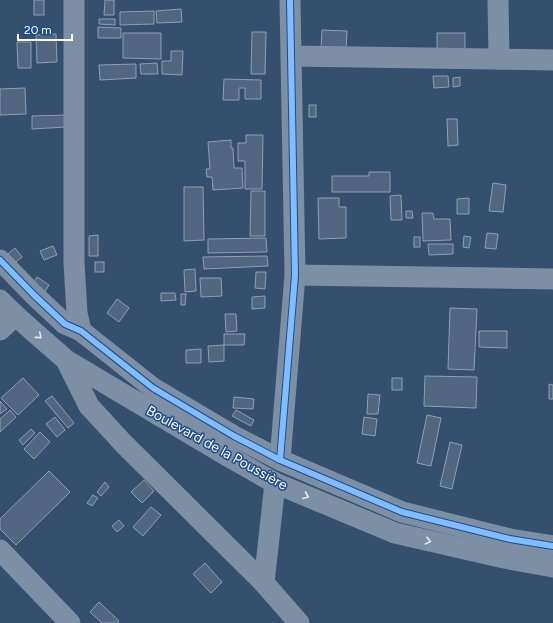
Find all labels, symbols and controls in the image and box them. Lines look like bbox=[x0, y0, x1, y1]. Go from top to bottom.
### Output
scale bar bbox=[18, 16, 72, 42]
text: 20 m bbox=[24, 23, 52, 37]
one-way arrow bbox=[35, 332, 42, 339]
street label: Boulevard de la Poussière bbox=[143, 402, 291, 494]
one-way arrow bbox=[302, 491, 310, 499]
one-way arrow bbox=[424, 536, 431, 544]

